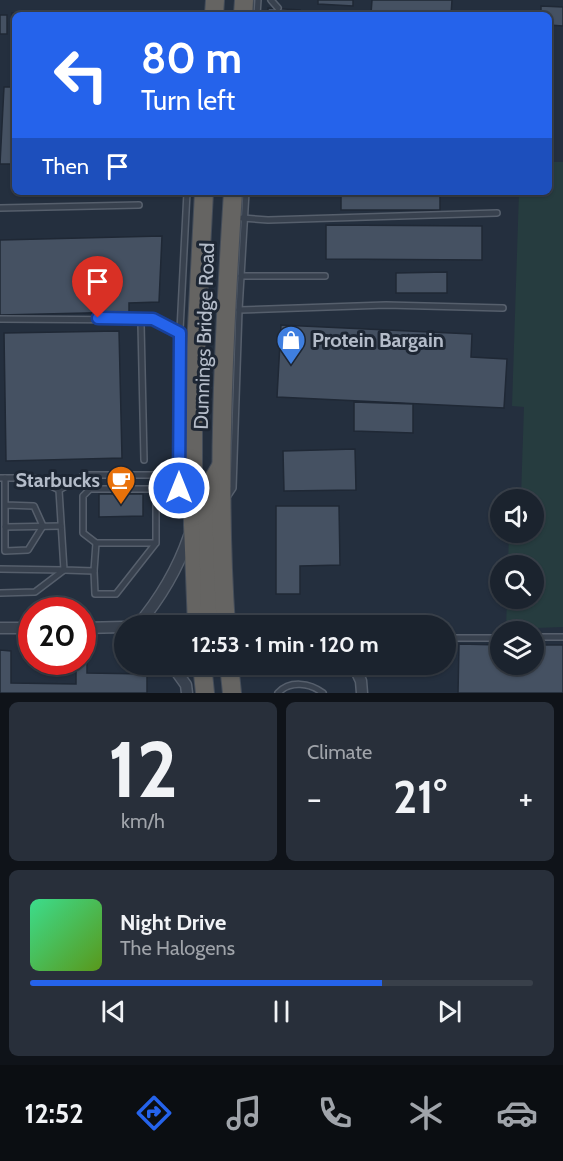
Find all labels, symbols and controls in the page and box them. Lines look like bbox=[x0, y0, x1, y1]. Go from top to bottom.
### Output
text: 80 m bbox=[141, 32, 242, 84]
icon: left bbox=[42, 36, 120, 114]
text: Turn left bbox=[141, 84, 235, 117]
icon: arrive bbox=[101, 150, 134, 183]
text: Then bbox=[42, 153, 89, 180]
street label: Dunnings Bridge Road bbox=[189, 242, 219, 430]
pin bbox=[72, 256, 123, 318]
icon: arrive bbox=[81, 265, 114, 298]
shop icon: Protein Bargain bbox=[275, 324, 307, 366]
place label: Protein Bargain bbox=[312, 328, 444, 352]
position arrow bbox=[147, 456, 211, 520]
cafe icon: Starbucks bbox=[105, 464, 137, 506]
place label: Starbucks bbox=[15, 468, 100, 492]
map controls bbox=[490, 489, 544, 675]
button: sound bbox=[490, 489, 544, 543]
button: search bbox=[490, 555, 544, 609]
speed limit sign: 20 bbox=[18, 597, 96, 675]
button: layers bbox=[490, 621, 544, 675]
text: 12:53 · 1 min · 120 m bbox=[191, 631, 379, 658]
text: 12 bbox=[108, 722, 178, 817]
text: Climate bbox=[307, 740, 372, 764]
text: 21° bbox=[393, 770, 447, 824]
text: − bbox=[307, 778, 322, 818]
text: + bbox=[518, 778, 533, 818]
text: km/h bbox=[121, 809, 165, 833]
text: Night Drive bbox=[120, 909, 226, 936]
text: The Halogens bbox=[120, 936, 235, 960]
icon: previous bbox=[97, 995, 130, 1028]
icon: pause bbox=[265, 995, 298, 1028]
icon: next bbox=[433, 995, 466, 1028]
icon: directions bbox=[133, 1092, 175, 1134]
icon: music bbox=[223, 1092, 265, 1134]
icon: phone bbox=[314, 1092, 356, 1134]
icon: climate bbox=[405, 1092, 447, 1134]
icon: car bbox=[496, 1092, 538, 1134]
text: 12:52 bbox=[24, 1097, 84, 1130]

